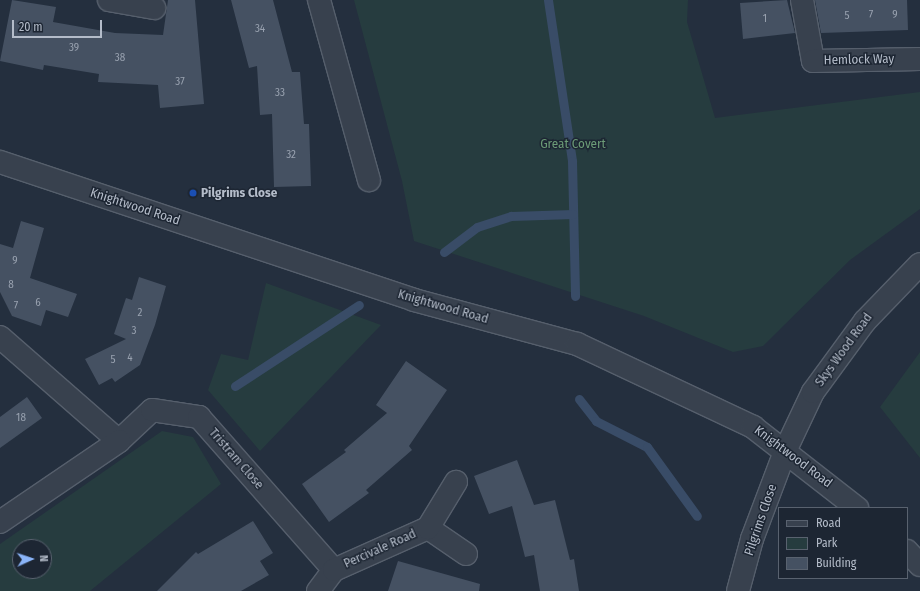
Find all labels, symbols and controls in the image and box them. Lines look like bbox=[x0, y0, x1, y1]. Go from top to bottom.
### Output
house number: 7 bbox=[869, 8, 873, 22]
house number: 9 bbox=[892, 8, 898, 22]
house number: 5 bbox=[844, 9, 850, 23]
scale bar bbox=[14, 12, 104, 38]
house number: 1 bbox=[763, 12, 767, 26]
text: 20 m bbox=[19, 20, 43, 34]
house number: 34 bbox=[255, 22, 265, 36]
house number: 39 bbox=[69, 41, 79, 55]
house number: 38 bbox=[115, 51, 125, 65]
street label: Hemlock Way bbox=[824, 52, 894, 68]
house number: 37 bbox=[175, 75, 185, 89]
house number: 33 bbox=[275, 86, 285, 100]
park label: Great Covert bbox=[540, 136, 606, 152]
house number: 32 bbox=[286, 148, 296, 162]
street label: Knightwood Road bbox=[88, 185, 182, 229]
place label: Pilgrims Close bbox=[201, 185, 277, 201]
marker: Pilgrims Close bbox=[188, 188, 198, 198]
house number: 9 bbox=[12, 254, 18, 268]
house number: 8 bbox=[8, 278, 14, 292]
street label: Knightwood Road bbox=[396, 287, 490, 327]
house number: 6 bbox=[35, 296, 41, 310]
house number: 7 bbox=[14, 299, 18, 313]
house number: 2 bbox=[138, 306, 142, 320]
street label: Skys Wood Road bbox=[812, 310, 876, 390]
house number: 3 bbox=[132, 324, 136, 338]
house number: 4 bbox=[127, 351, 133, 365]
house number: 5 bbox=[110, 353, 116, 367]
house number: 18 bbox=[16, 411, 26, 425]
street label: Knightwood Road bbox=[751, 423, 835, 491]
street label: Tristram Close bbox=[205, 425, 267, 493]
street label: Pilgrims Close bbox=[741, 482, 781, 558]
legend bbox=[778, 507, 908, 579]
text: Road bbox=[816, 516, 841, 530]
street label: Percivale Road bbox=[341, 526, 419, 572]
text: Park bbox=[816, 536, 837, 550]
north arrow bbox=[12, 539, 52, 579]
text: N bbox=[37, 555, 50, 562]
text: Building bbox=[816, 556, 856, 570]

